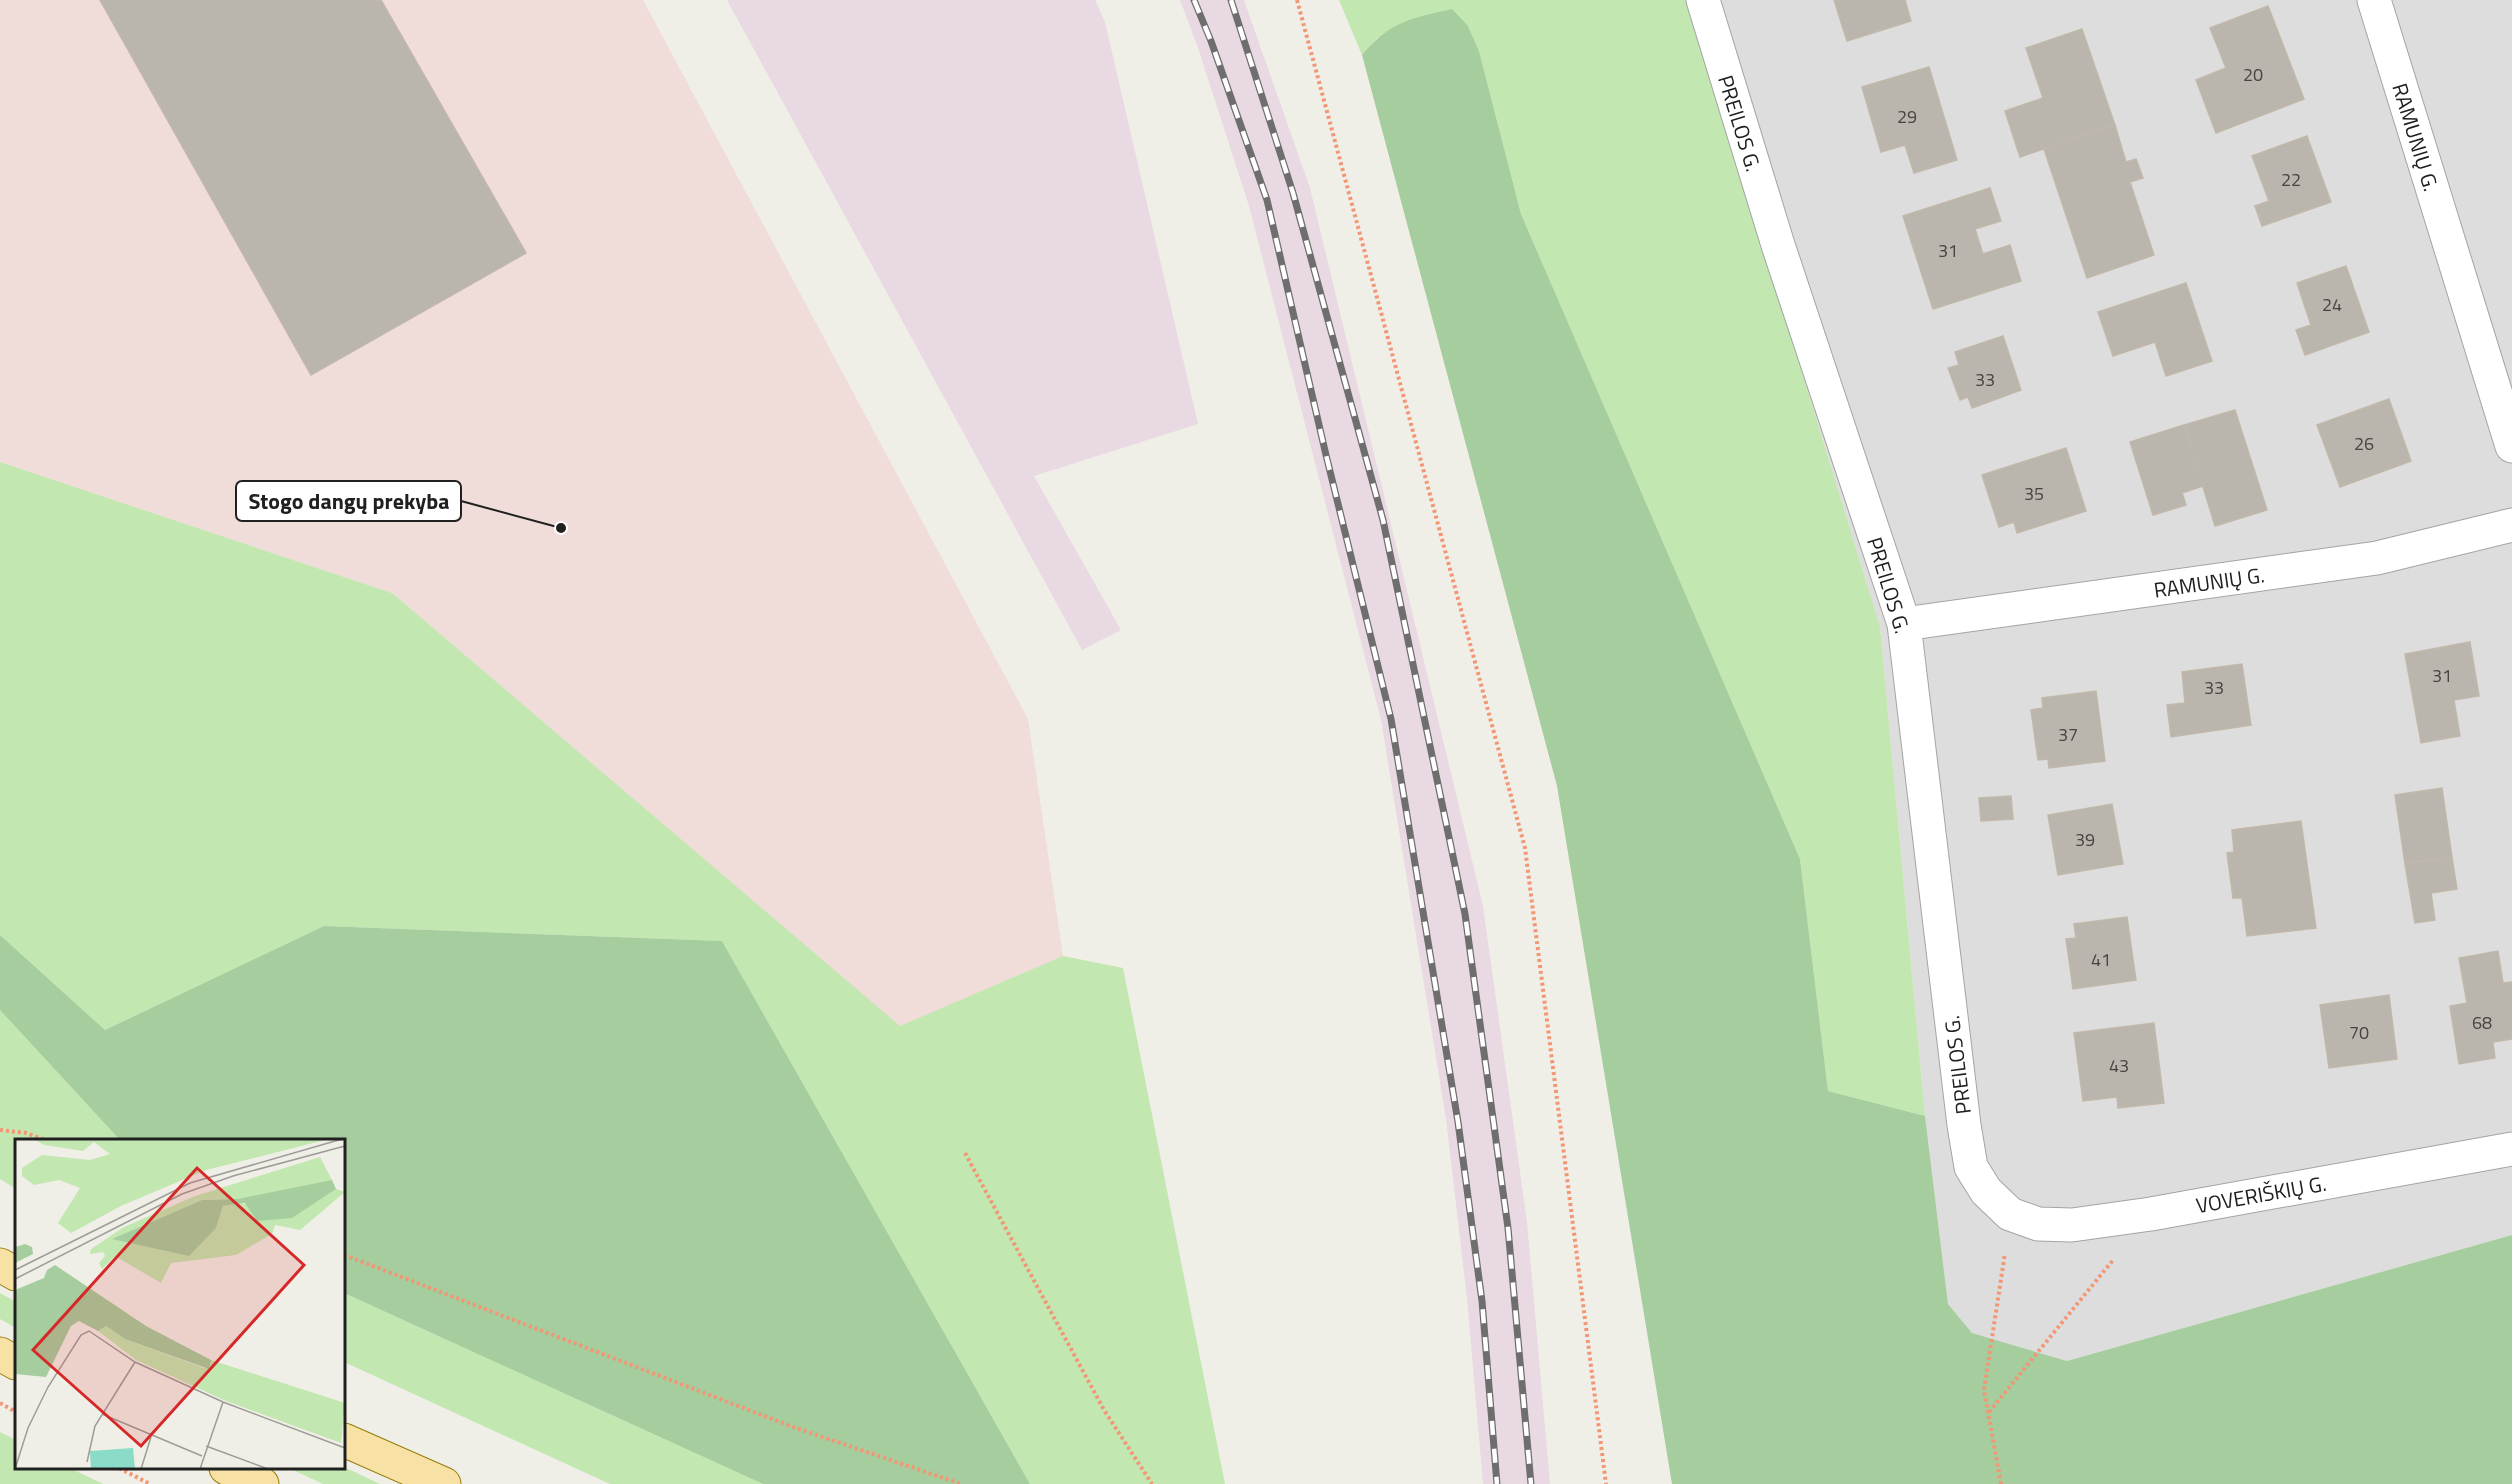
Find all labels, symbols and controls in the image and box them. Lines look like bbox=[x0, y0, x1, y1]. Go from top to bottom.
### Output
house number: 20 bbox=[2243, 61, 2263, 88]
street label: PREILOS G. bbox=[1710, 71, 1770, 175]
street label: RAMUNIŲ G. bbox=[2384, 79, 2448, 195]
house number: 29 bbox=[1897, 103, 1917, 130]
house number: 22 bbox=[2281, 166, 2301, 193]
house number: 31 bbox=[1938, 237, 1958, 264]
house number: 24 bbox=[2322, 291, 2342, 318]
house number: 33 bbox=[1975, 366, 1995, 393]
house number: 26 bbox=[2354, 430, 2374, 457]
house number: 35 bbox=[2024, 480, 2044, 507]
callout: Stogo dangų prekyba bbox=[236, 481, 461, 521]
text: Stogo dangų prekyba bbox=[248, 484, 450, 518]
street label: PREILOS G. bbox=[1859, 533, 1919, 637]
street label: RAMUNIŲ G. bbox=[2152, 558, 2266, 606]
house number: 31 bbox=[2432, 662, 2452, 689]
house number: 33 bbox=[2204, 674, 2224, 701]
house number: 37 bbox=[2058, 721, 2078, 748]
house number: 39 bbox=[2075, 826, 2095, 853]
house number: 41 bbox=[2091, 946, 2111, 973]
house number: 68 bbox=[2472, 1009, 2492, 1036]
street label: PREILOS G. bbox=[1935, 1014, 1979, 1116]
house number: 70 bbox=[2349, 1019, 2369, 1046]
house number: 43 bbox=[2109, 1052, 2129, 1079]
inset map bbox=[15, 1139, 345, 1469]
street label: VOVERIŠKIŲ G. bbox=[2193, 1167, 2329, 1221]

